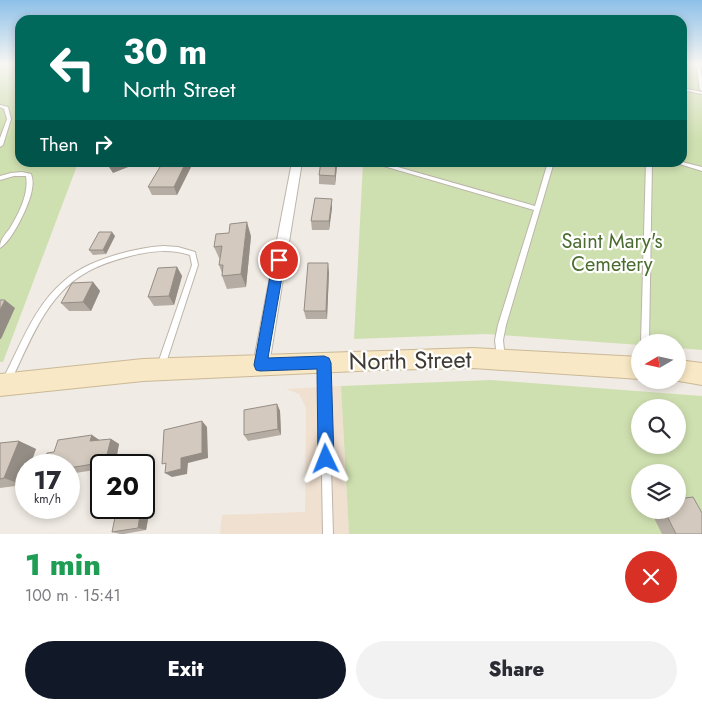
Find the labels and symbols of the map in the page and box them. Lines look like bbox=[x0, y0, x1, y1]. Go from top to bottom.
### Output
park label: Saint Mary's Cemetery bbox=[562, 227, 662, 279]
pin bbox=[258, 239, 300, 281]
north arrow bbox=[631, 334, 686, 389]
street label: North Street bbox=[348, 341, 472, 379]
position arrow bbox=[299, 432, 351, 484]
speed limit sign: 20 bbox=[90, 454, 155, 519]

